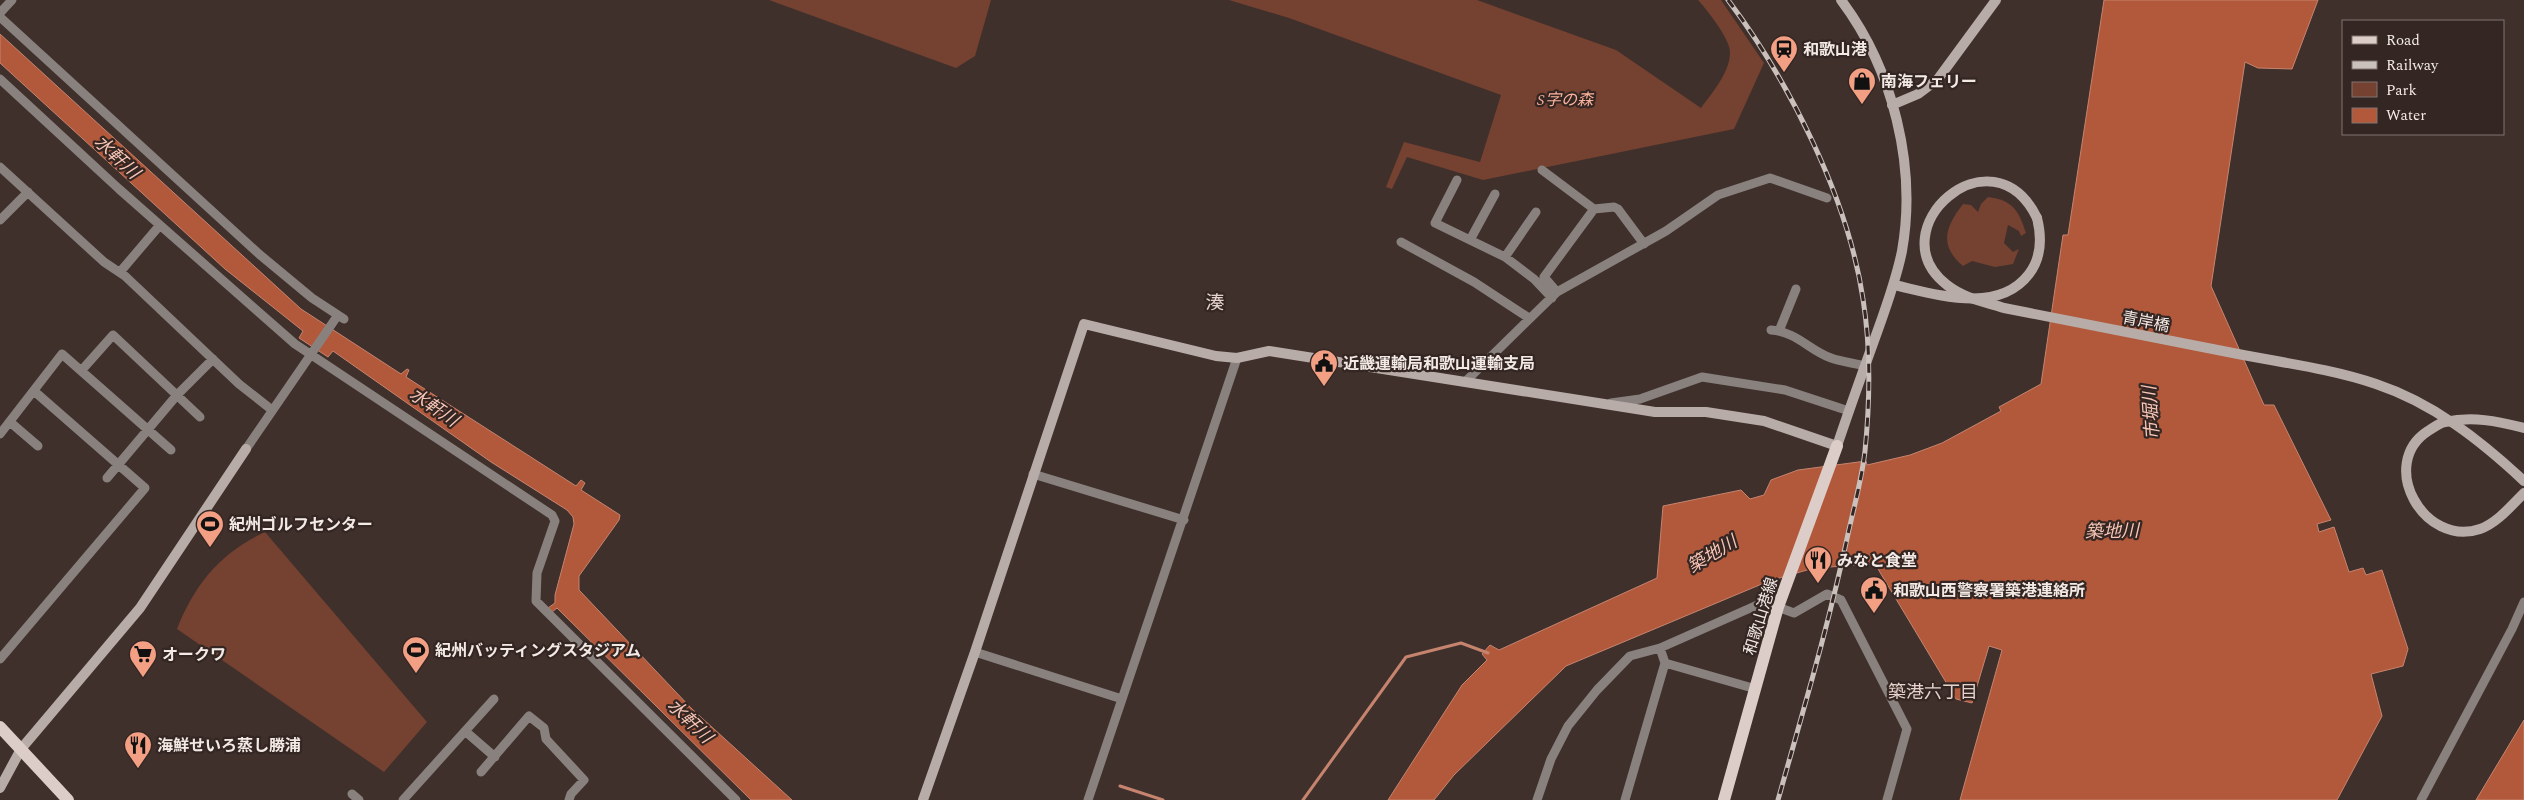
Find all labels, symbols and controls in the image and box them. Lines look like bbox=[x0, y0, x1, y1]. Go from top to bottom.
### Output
legend bbox=[2342, 20, 2504, 135]
text: Road bbox=[2386, 29, 2420, 52]
station icon: 和歌山港 bbox=[1769, 34, 1799, 73]
place label: 和歌山港 bbox=[1803, 38, 1867, 62]
text: Railway bbox=[2386, 54, 2439, 77]
shop icon: 南海フェリー bbox=[1847, 66, 1877, 105]
place label: 南海フェリー bbox=[1881, 70, 1977, 94]
text: Park bbox=[2386, 79, 2417, 102]
park label: S字の森 bbox=[1537, 88, 1595, 112]
text: Water bbox=[2386, 104, 2426, 127]
water label: 水軒川 bbox=[88, 129, 147, 187]
district label: 湊 bbox=[1205, 289, 1225, 318]
street label: 青岸橋 bbox=[2120, 306, 2172, 338]
public building icon: 近畿運輸局和歌山運輸支局 bbox=[1309, 348, 1339, 387]
place label: 近畿運輸局和歌山運輸支局 bbox=[1343, 352, 1535, 376]
water label: 水軒川 bbox=[404, 381, 465, 435]
water label: 市堀川 bbox=[2136, 383, 2167, 441]
sports icon: 紀州ゴルフセンター bbox=[195, 509, 225, 548]
place label: 紀州ゴルフセンター bbox=[229, 513, 373, 537]
water label: 築地川 bbox=[2085, 517, 2141, 545]
water label: 築地川 bbox=[1682, 528, 1744, 580]
restaurant icon: みなと食堂 bbox=[1803, 545, 1833, 584]
place label: みなと食堂 bbox=[1837, 549, 1917, 573]
street label: 和歌山港線 bbox=[1738, 575, 1784, 658]
public building icon: 和歌山西警察署築港連絡所 bbox=[1859, 575, 1889, 614]
place label: 和歌山西警察署築港連絡所 bbox=[1893, 579, 2085, 603]
sports icon: 紀州バッティングスタジアム bbox=[401, 635, 431, 674]
supermarket icon: オークワ bbox=[128, 639, 158, 678]
place label: 紀州バッティングスタジアム bbox=[435, 639, 641, 663]
place label: オークワ bbox=[162, 643, 226, 667]
district label: 築港六丁目 bbox=[1888, 679, 1978, 706]
water label: 水軒川 bbox=[661, 693, 720, 751]
restaurant icon: 海鮮せいろ蒸し勝浦 bbox=[123, 730, 153, 769]
place label: 海鮮せいろ蒸し勝浦 bbox=[157, 734, 301, 758]

